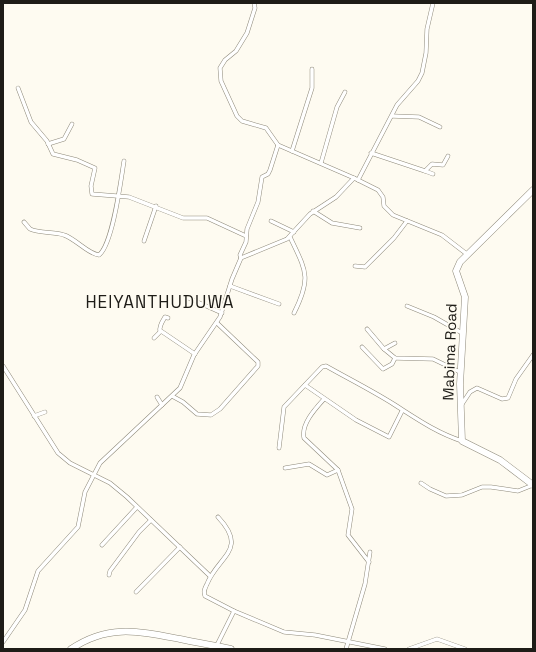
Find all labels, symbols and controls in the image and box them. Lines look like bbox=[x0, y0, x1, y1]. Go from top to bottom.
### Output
district label: HEIYANTHUDUWA bbox=[85, 291, 235, 313]
street label: Mabima Road bbox=[438, 303, 461, 401]

